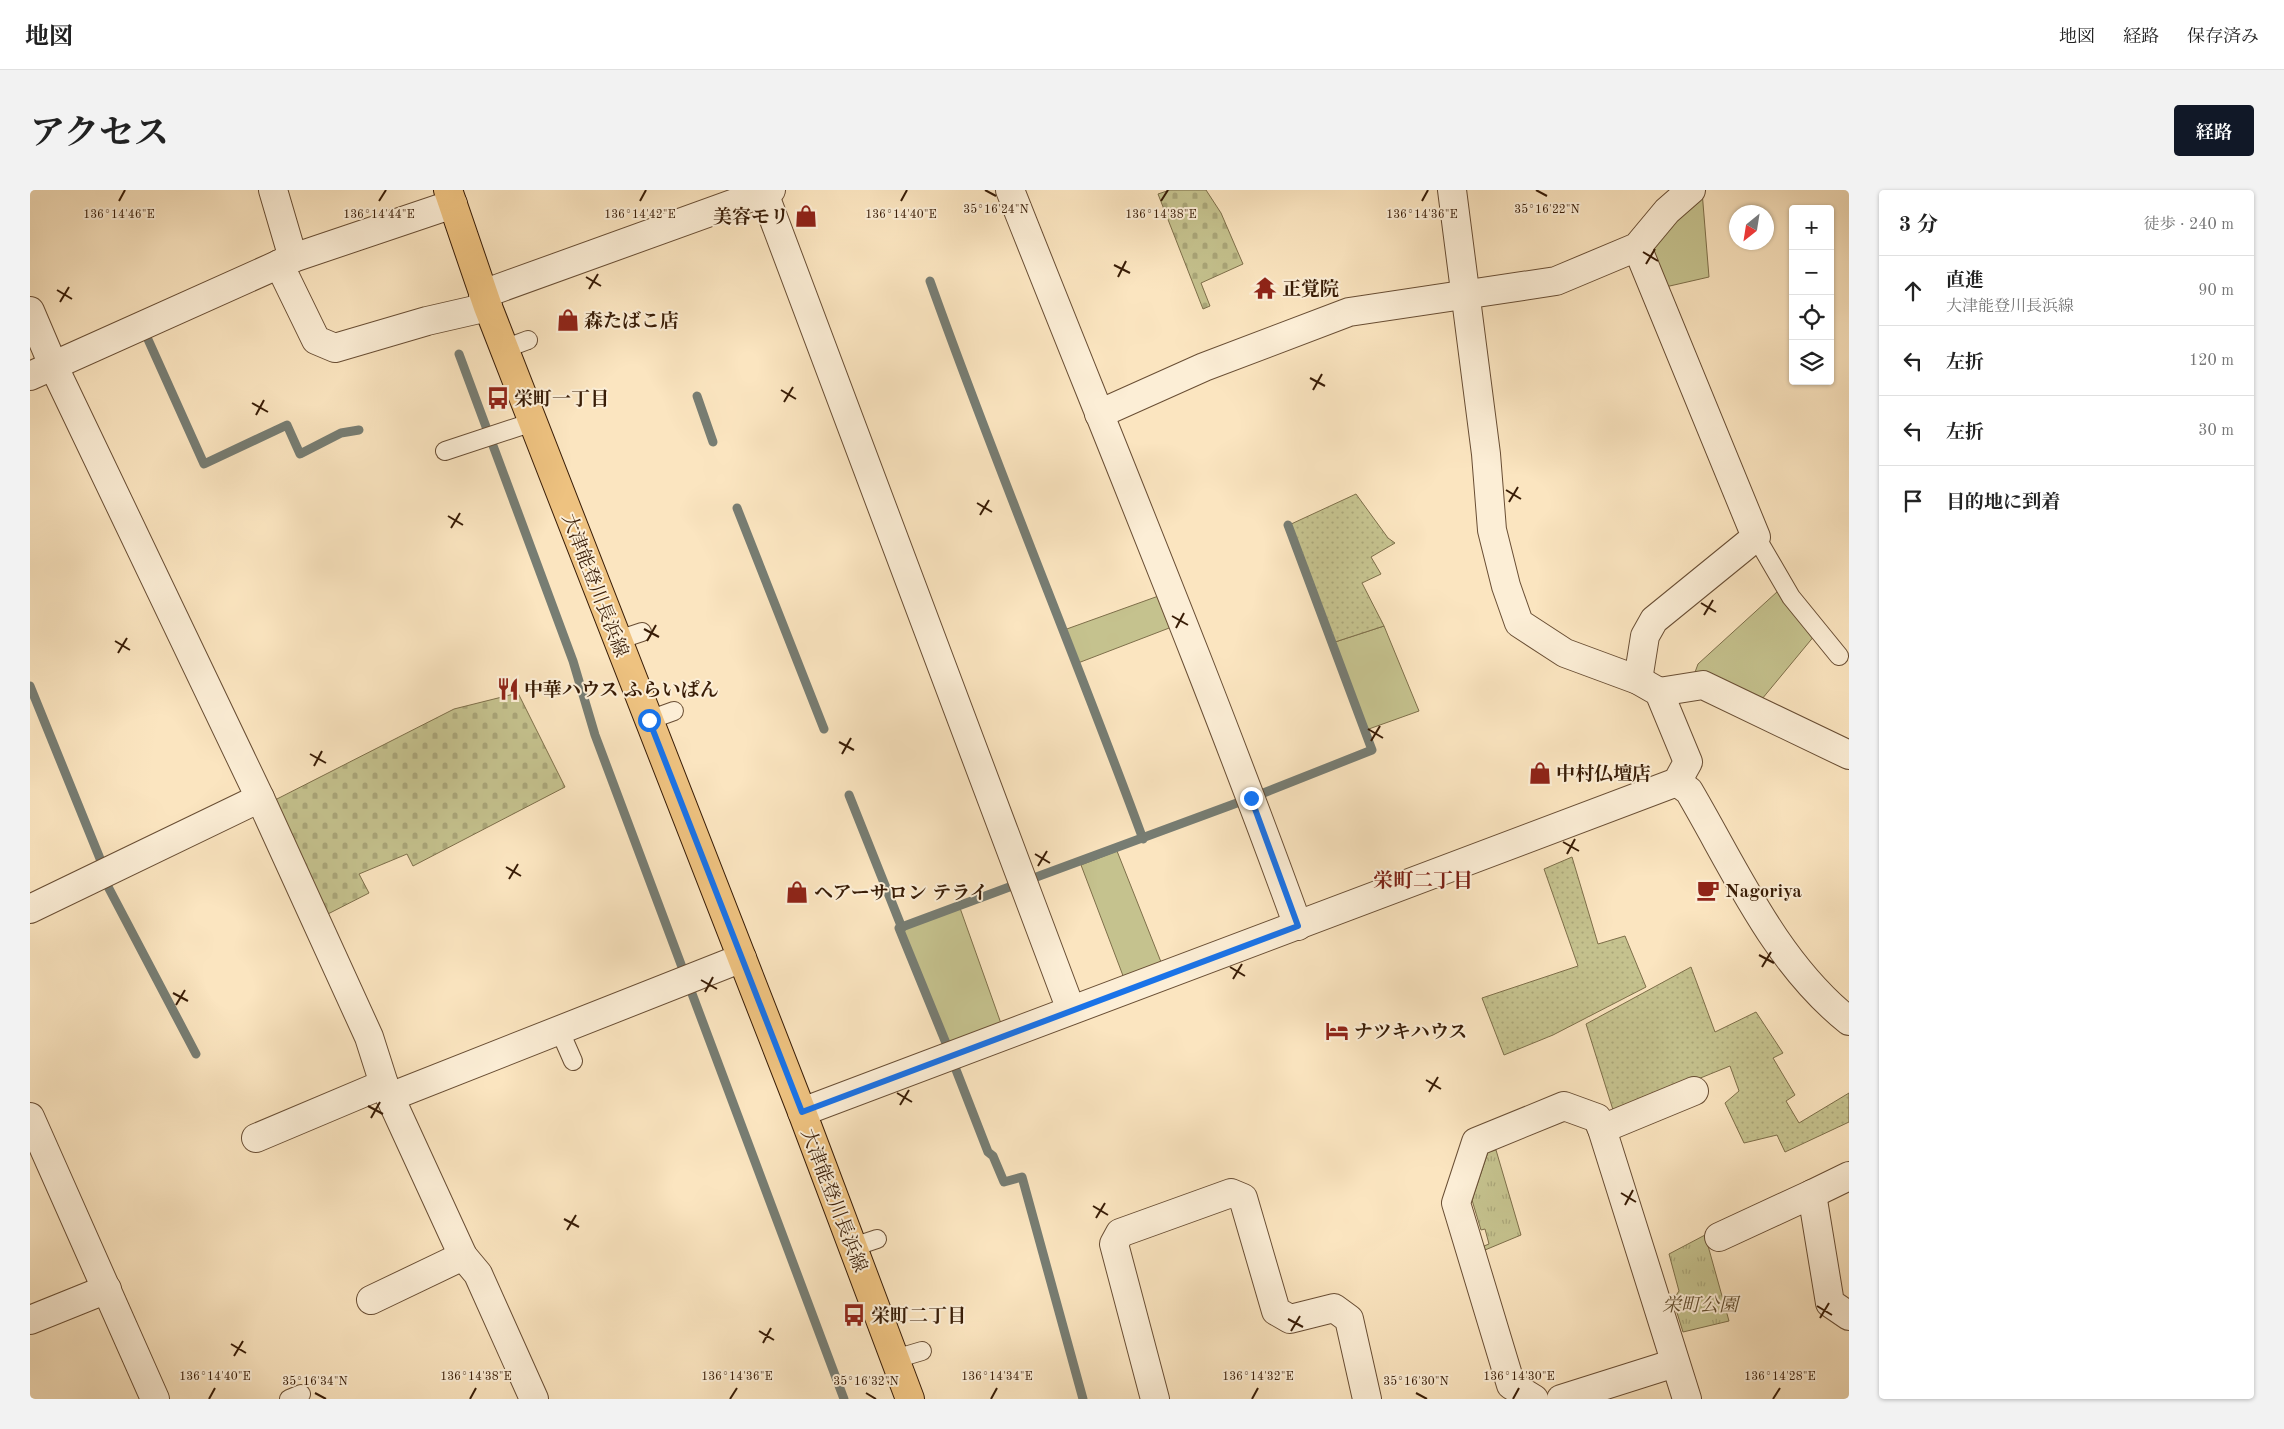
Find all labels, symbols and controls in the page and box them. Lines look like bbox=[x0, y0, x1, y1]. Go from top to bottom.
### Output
text: 地図 bbox=[25, 26, 73, 50]
text: 地図 bbox=[2059, 28, 2095, 46]
text: 経路 bbox=[2123, 28, 2159, 46]
text: 保存済み bbox=[2187, 28, 2259, 46]
button: 経路 bbox=[2174, 105, 2254, 156]
text: アクセス bbox=[30, 117, 169, 152]
shop icon: 美容モリ bbox=[793, 203, 819, 229]
text: 35°16'24"N bbox=[963, 203, 1029, 216]
text: 35°16'22"N bbox=[1514, 203, 1580, 216]
north arrow bbox=[1729, 205, 1774, 250]
map controls bbox=[1789, 205, 1834, 385]
button: + bbox=[1789, 205, 1834, 250]
place label: 美容モリ bbox=[713, 206, 789, 228]
text: 136°14'46"E bbox=[83, 209, 155, 221]
text: 136°14'44"E bbox=[343, 209, 415, 221]
text: 136°14'42"E bbox=[604, 209, 676, 221]
text: 136°14'40"E bbox=[865, 209, 937, 221]
text: 136°14'38"E bbox=[1125, 209, 1197, 221]
text: 136°14'36"E bbox=[1386, 209, 1458, 221]
text: 3 分 bbox=[1899, 215, 1938, 236]
text: 徒歩 · 240 m bbox=[2144, 217, 2234, 233]
button: − bbox=[1789, 250, 1834, 295]
text: 直進 bbox=[1946, 272, 1984, 291]
temple icon: 正覚院 bbox=[1252, 275, 1278, 301]
icon: ahead bbox=[1899, 277, 1927, 305]
place label: 正覚院 bbox=[1282, 278, 1339, 300]
text: 90 m bbox=[2198, 283, 2234, 299]
button: locate bbox=[1789, 295, 1834, 340]
text: 大津能登川長浜線 bbox=[1946, 299, 2074, 315]
shop icon: 森たばこ店 bbox=[555, 307, 581, 333]
place label: 森たばこ店 bbox=[584, 310, 679, 332]
button: layers bbox=[1789, 340, 1834, 385]
icon: left bbox=[1899, 347, 1927, 375]
text: 120 m bbox=[2189, 353, 2234, 369]
text: 左折 bbox=[1946, 354, 1984, 373]
bus stop icon: 栄町一丁目 bbox=[485, 385, 511, 411]
place label: 栄町一丁目 bbox=[514, 388, 609, 410]
icon: left bbox=[1899, 417, 1927, 445]
text: 30 m bbox=[2198, 423, 2234, 439]
text: 左折 bbox=[1946, 424, 1984, 443]
icon: arrive bbox=[1899, 487, 1927, 515]
text: 目的地に到着 bbox=[1946, 494, 2060, 513]
street label: 大津能登川長浜線 bbox=[558, 510, 633, 660]
restaurant icon: 中華ハウス ふらいぱん bbox=[495, 676, 521, 702]
place label: 中華ハウス ふらいぱん bbox=[524, 679, 719, 701]
route start bbox=[638, 709, 661, 732]
shop icon: 中村仏壇店 bbox=[1527, 760, 1553, 786]
place label: 中村仏壇店 bbox=[1556, 763, 1651, 785]
route end bbox=[1240, 787, 1263, 810]
district label: 栄町二丁目 bbox=[1373, 870, 1473, 892]
cafe icon: Nagoriya bbox=[1695, 877, 1721, 903]
shop icon: ヘアーサロン テライ bbox=[784, 879, 810, 905]
place label: ヘアーサロン テライ bbox=[814, 883, 989, 904]
place label: Nagoriya bbox=[1725, 883, 1802, 902]
hotel icon: ナツキハウス bbox=[1324, 1018, 1350, 1044]
place label: ナツキハウス bbox=[1354, 1022, 1467, 1043]
street label: 大津能登川長浜線 bbox=[797, 1125, 872, 1275]
park label: 栄町公園 bbox=[1662, 1295, 1741, 1316]
bus stop icon: 栄町二丁目 bbox=[841, 1302, 867, 1328]
place label: 栄町二丁目 bbox=[871, 1305, 966, 1327]
text: 136°14'40"E bbox=[179, 1371, 251, 1383]
text: 136°14'38"E bbox=[440, 1371, 512, 1383]
text: 136°14'36"E bbox=[701, 1371, 773, 1383]
text: 136°14'34"E bbox=[961, 1371, 1033, 1383]
text: 136°14'32"E bbox=[1222, 1371, 1294, 1383]
text: 136°14'30"E bbox=[1483, 1371, 1555, 1383]
text: 136°14'28"E bbox=[1744, 1371, 1816, 1383]
text: 35°16'34"N bbox=[282, 1375, 348, 1388]
text: 35°16'32"N bbox=[833, 1375, 899, 1388]
text: 35°16'30"N bbox=[1383, 1375, 1449, 1388]

